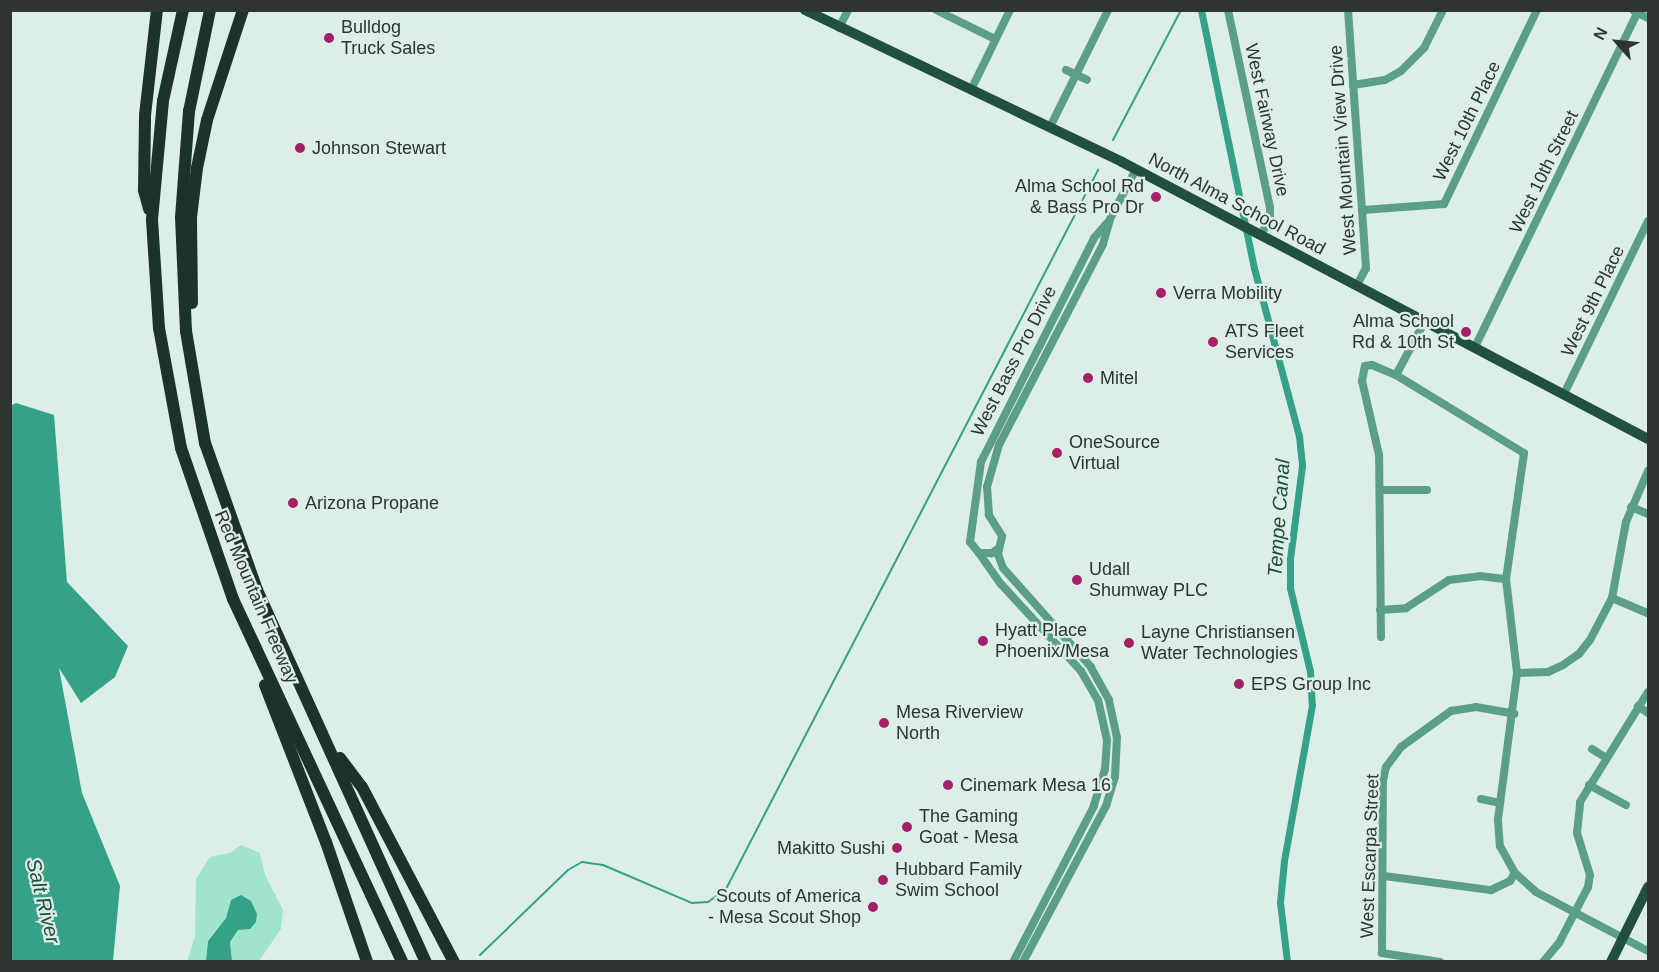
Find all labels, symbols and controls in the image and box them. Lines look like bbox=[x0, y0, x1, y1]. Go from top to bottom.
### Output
north arrow bbox=[1587, 12, 1647, 72]
place label: Bulldog Truck Sales bbox=[341, 17, 435, 60]
text: N bbox=[1590, 25, 1611, 43]
marker: Bulldog Truck Sales bbox=[322, 31, 336, 45]
street label: West Fairway Drive bbox=[1240, 42, 1294, 198]
street label: West Mountain View Drive bbox=[1325, 44, 1361, 256]
street label: West 10th Place bbox=[1429, 58, 1505, 184]
street label: West 10th Street bbox=[1505, 107, 1583, 237]
place label: Johnson Stewart bbox=[312, 137, 446, 159]
marker: Johnson Stewart bbox=[293, 141, 307, 155]
street label: North Alma School Road bbox=[1144, 148, 1330, 260]
place label: Alma School Rd & Bass Pro Dr bbox=[1015, 176, 1144, 219]
marker: Alma School Rd & Bass Pro Dr bbox=[1149, 190, 1163, 204]
street label: West 9th Place bbox=[1557, 242, 1629, 360]
street label: West Bass Pro Drive bbox=[967, 282, 1061, 440]
place label: Verra Mobility bbox=[1173, 282, 1282, 304]
marker: Verra Mobility bbox=[1154, 286, 1168, 300]
place label: Alma School Rd & 10th St bbox=[1352, 311, 1454, 354]
place label: ATS Fleet Services bbox=[1225, 321, 1304, 364]
marker: Alma School Rd & 10th St bbox=[1459, 325, 1473, 339]
marker: ATS Fleet Services bbox=[1206, 335, 1220, 349]
place label: Mitel bbox=[1100, 367, 1138, 389]
marker: Mitel bbox=[1081, 371, 1095, 385]
place label: OneSource Virtual bbox=[1069, 432, 1160, 474]
marker: OneSource Virtual bbox=[1050, 446, 1064, 460]
water label: Tempe Canal bbox=[1263, 458, 1295, 578]
place label: Arizona Propane bbox=[305, 492, 439, 514]
marker: Arizona Propane bbox=[286, 496, 300, 510]
street label: Red Mountain Freeway bbox=[210, 507, 302, 687]
place label: Udall Shumway PLC bbox=[1089, 559, 1208, 602]
marker: Udall Shumway PLC bbox=[1070, 573, 1084, 587]
place label: Hyatt Place Phoenix/Mesa bbox=[995, 620, 1109, 662]
place label: Layne Christiansen Water Technologies bbox=[1141, 622, 1298, 664]
marker: Hyatt Place Phoenix/Mesa bbox=[976, 634, 990, 648]
marker: Layne Christiansen Water Technologies bbox=[1122, 636, 1136, 650]
place label: EPS Group Inc bbox=[1251, 673, 1371, 695]
marker: EPS Group Inc bbox=[1232, 677, 1246, 691]
place label: Mesa Riverview North bbox=[896, 702, 1023, 744]
marker: Mesa Riverview North bbox=[877, 716, 891, 730]
street label: West Escarpa Street bbox=[1356, 773, 1384, 939]
place label: Cinemark Mesa 16 bbox=[960, 774, 1111, 796]
marker: Cinemark Mesa 16 bbox=[941, 778, 955, 792]
place label: The Gaming Goat - Mesa bbox=[919, 806, 1018, 848]
marker: The Gaming Goat - Mesa bbox=[900, 820, 914, 834]
place label: Makitto Sushi bbox=[777, 837, 885, 859]
marker: Makitto Sushi bbox=[890, 841, 904, 855]
water label: Salt River bbox=[21, 856, 65, 946]
place label: Hubbard Family Swim School bbox=[895, 859, 1022, 902]
marker: Hubbard Family Swim School bbox=[876, 873, 890, 887]
place label: Scouts of America - Mesa Scout Shop bbox=[708, 886, 861, 928]
marker: Scouts of America - Mesa Scout Shop bbox=[866, 900, 880, 914]

